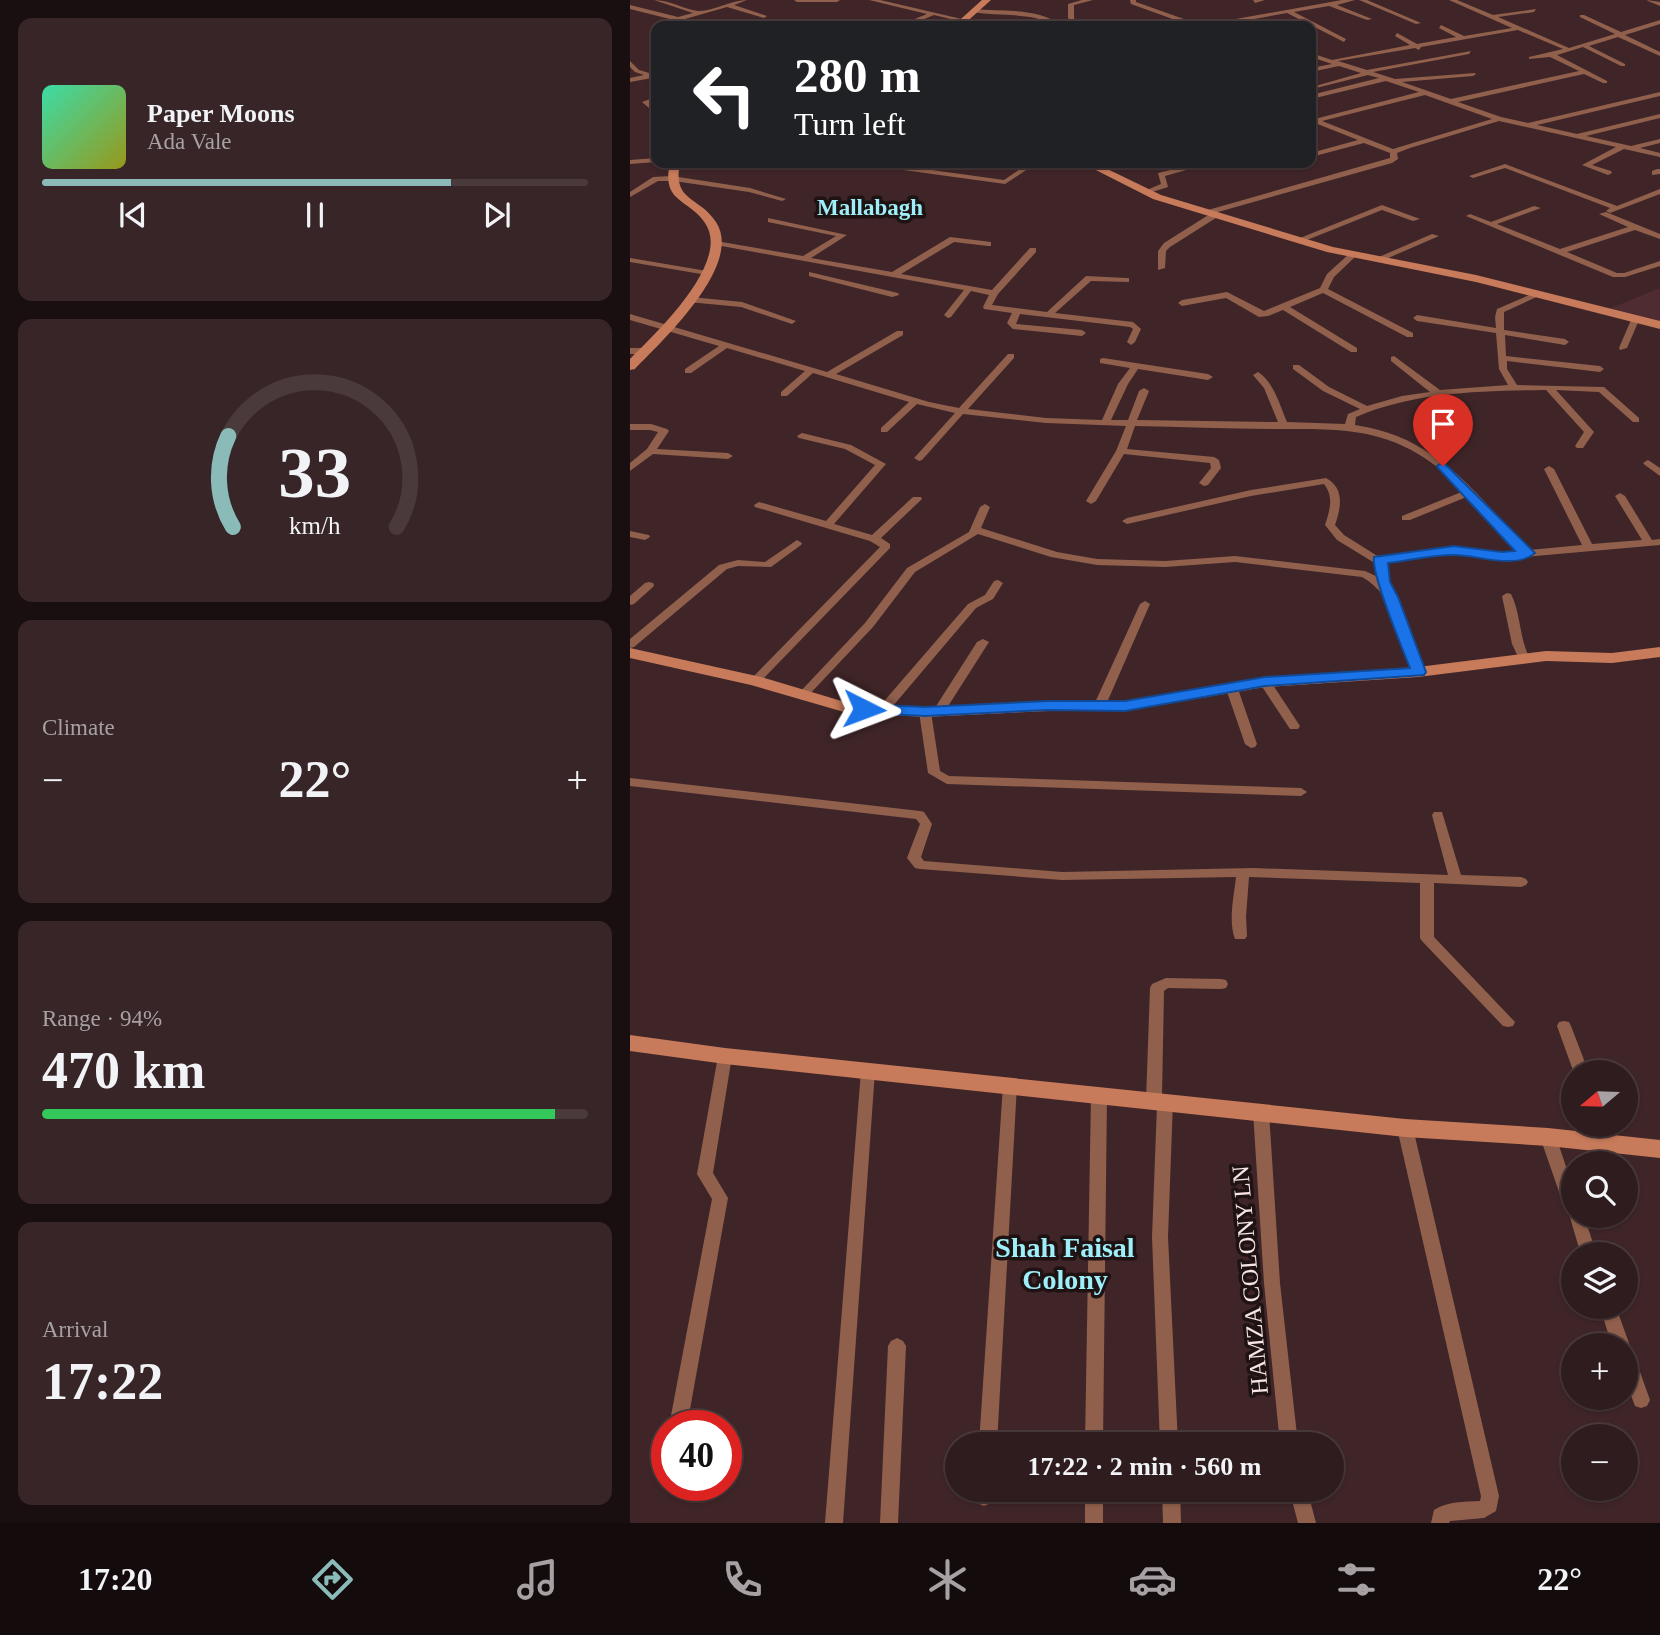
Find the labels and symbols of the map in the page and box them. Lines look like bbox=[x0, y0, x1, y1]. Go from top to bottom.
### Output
district label: Mallabagh bbox=[817, 195, 923, 220]
pin bbox=[1413, 394, 1473, 466]
position arrow bbox=[827, 672, 901, 746]
north arrow bbox=[1561, 1060, 1638, 1138]
street label: HAMZA COLONY LN bbox=[1227, 1164, 1273, 1396]
district label: Shah Faisal Colony bbox=[995, 1232, 1135, 1295]
speed limit sign: 40 bbox=[651, 1410, 742, 1501]

